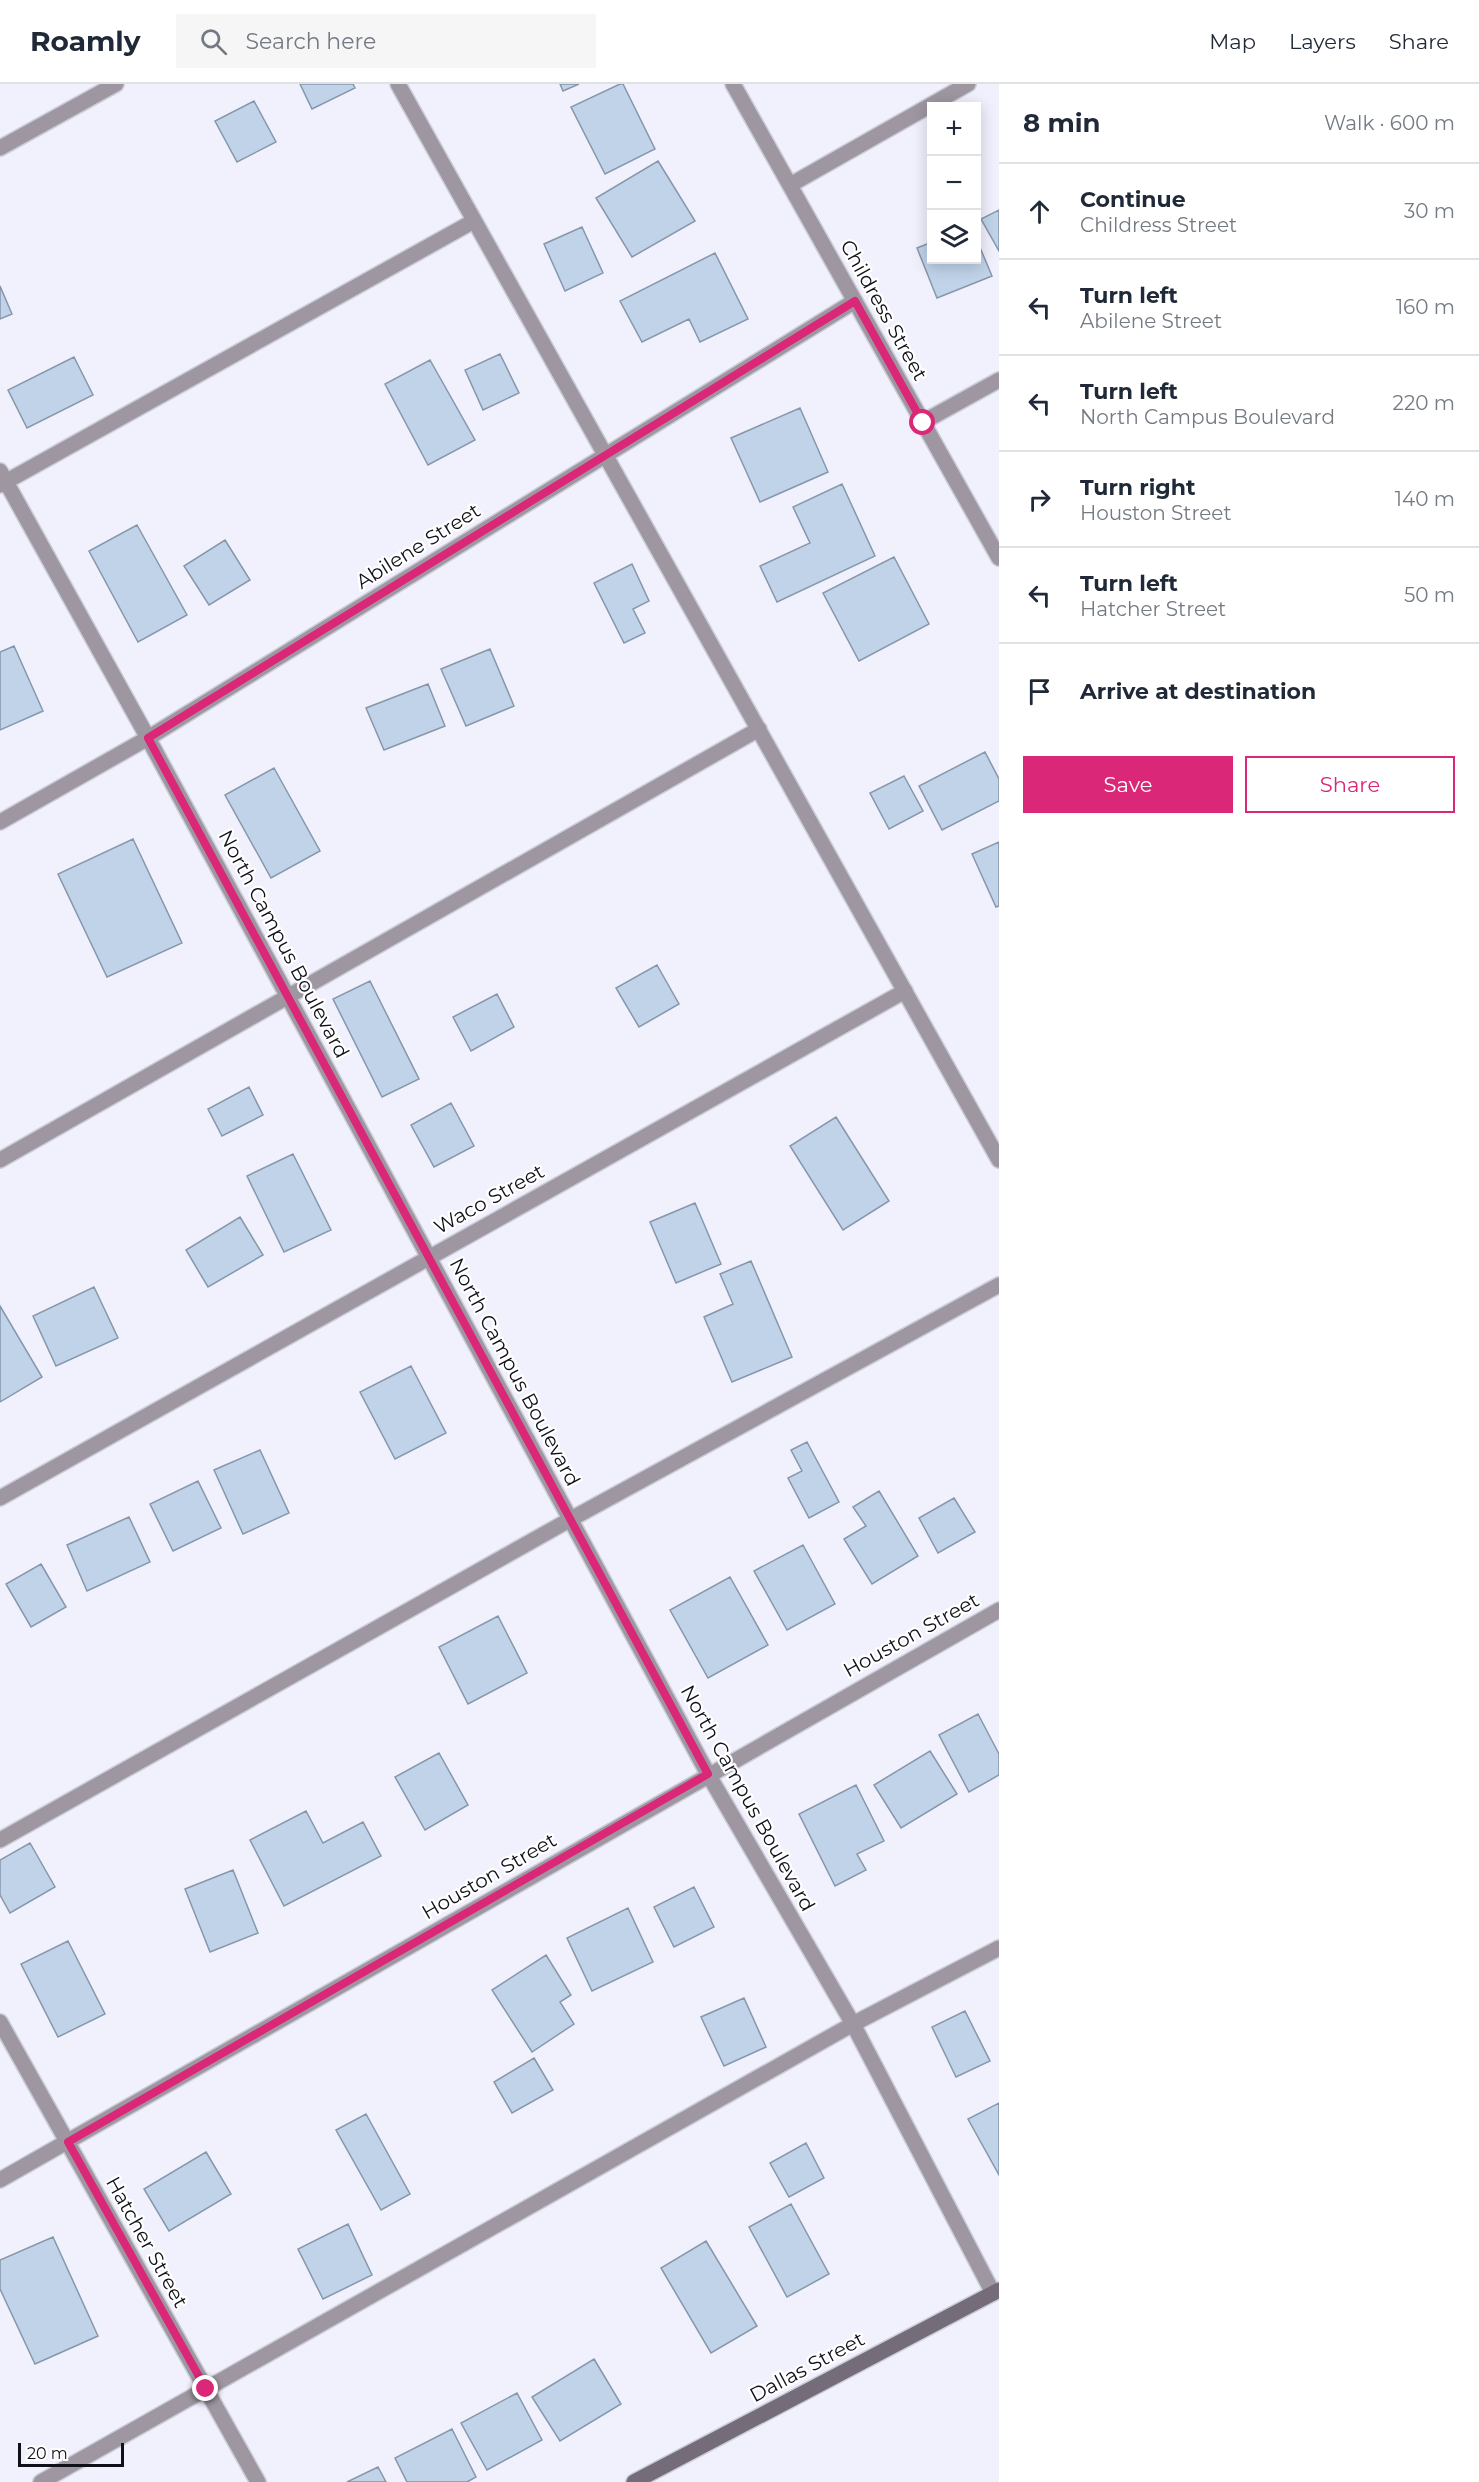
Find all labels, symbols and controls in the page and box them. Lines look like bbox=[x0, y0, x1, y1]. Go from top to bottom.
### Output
search box bbox=[176, 14, 596, 68]
text: Roamly bbox=[30, 24, 140, 58]
icon: search bbox=[197, 25, 230, 58]
text: Search here bbox=[245, 28, 376, 55]
text: Map bbox=[1209, 29, 1256, 54]
text: Layers bbox=[1289, 29, 1356, 54]
text: Share bbox=[1389, 29, 1449, 54]
map controls bbox=[927, 102, 981, 264]
button: + bbox=[927, 102, 981, 156]
text: 8 min bbox=[1023, 107, 1101, 139]
text: Walk · 600 m bbox=[1324, 111, 1455, 135]
button: − bbox=[927, 156, 981, 210]
text: Continue bbox=[1080, 186, 1186, 213]
icon: ahead bbox=[1023, 195, 1056, 228]
text: 30 m bbox=[1404, 199, 1455, 223]
button: layers bbox=[927, 210, 981, 264]
text: Childress Street bbox=[1080, 213, 1237, 237]
street label: Childress Street bbox=[835, 235, 933, 385]
text: Turn left bbox=[1080, 282, 1178, 309]
icon: left bbox=[1023, 291, 1056, 324]
text: 160 m bbox=[1396, 295, 1455, 319]
text: Abilene Street bbox=[1080, 309, 1222, 333]
text: Turn left bbox=[1080, 378, 1178, 405]
icon: left bbox=[1023, 387, 1056, 420]
text: 220 m bbox=[1393, 391, 1455, 415]
text: North Campus Boulevard bbox=[1080, 405, 1335, 429]
route start bbox=[909, 409, 935, 435]
text: Turn right bbox=[1080, 474, 1195, 501]
icon: right bbox=[1023, 483, 1056, 516]
text: 140 m bbox=[1395, 487, 1455, 511]
street label: Abilene Street bbox=[351, 498, 485, 594]
text: Houston Street bbox=[1080, 501, 1232, 525]
text: Turn left bbox=[1080, 570, 1178, 597]
icon: left bbox=[1023, 579, 1056, 612]
text: 50 m bbox=[1404, 583, 1455, 607]
text: Hatcher Street bbox=[1080, 597, 1226, 621]
icon: arrive bbox=[1023, 675, 1056, 708]
text: Arrive at destination bbox=[1080, 678, 1316, 705]
button: Save bbox=[1023, 756, 1233, 813]
button: Share bbox=[1245, 756, 1455, 813]
street label: North Campus Boulevard bbox=[214, 826, 354, 1062]
street label: Waco Street bbox=[430, 1159, 548, 1239]
street label: North Campus Boulevard bbox=[445, 1254, 585, 1490]
street label: Houston Street bbox=[839, 1588, 983, 1682]
street label: North Campus Boulevard bbox=[676, 1681, 820, 1915]
street label: Houston Street bbox=[417, 1828, 561, 1924]
street label: Hatcher Street bbox=[101, 2172, 193, 2312]
street label: Dallas Street bbox=[746, 2327, 868, 2407]
route end bbox=[192, 2375, 218, 2401]
scale bar bbox=[18, 2440, 124, 2468]
text: 20 m bbox=[27, 2444, 68, 2463]

